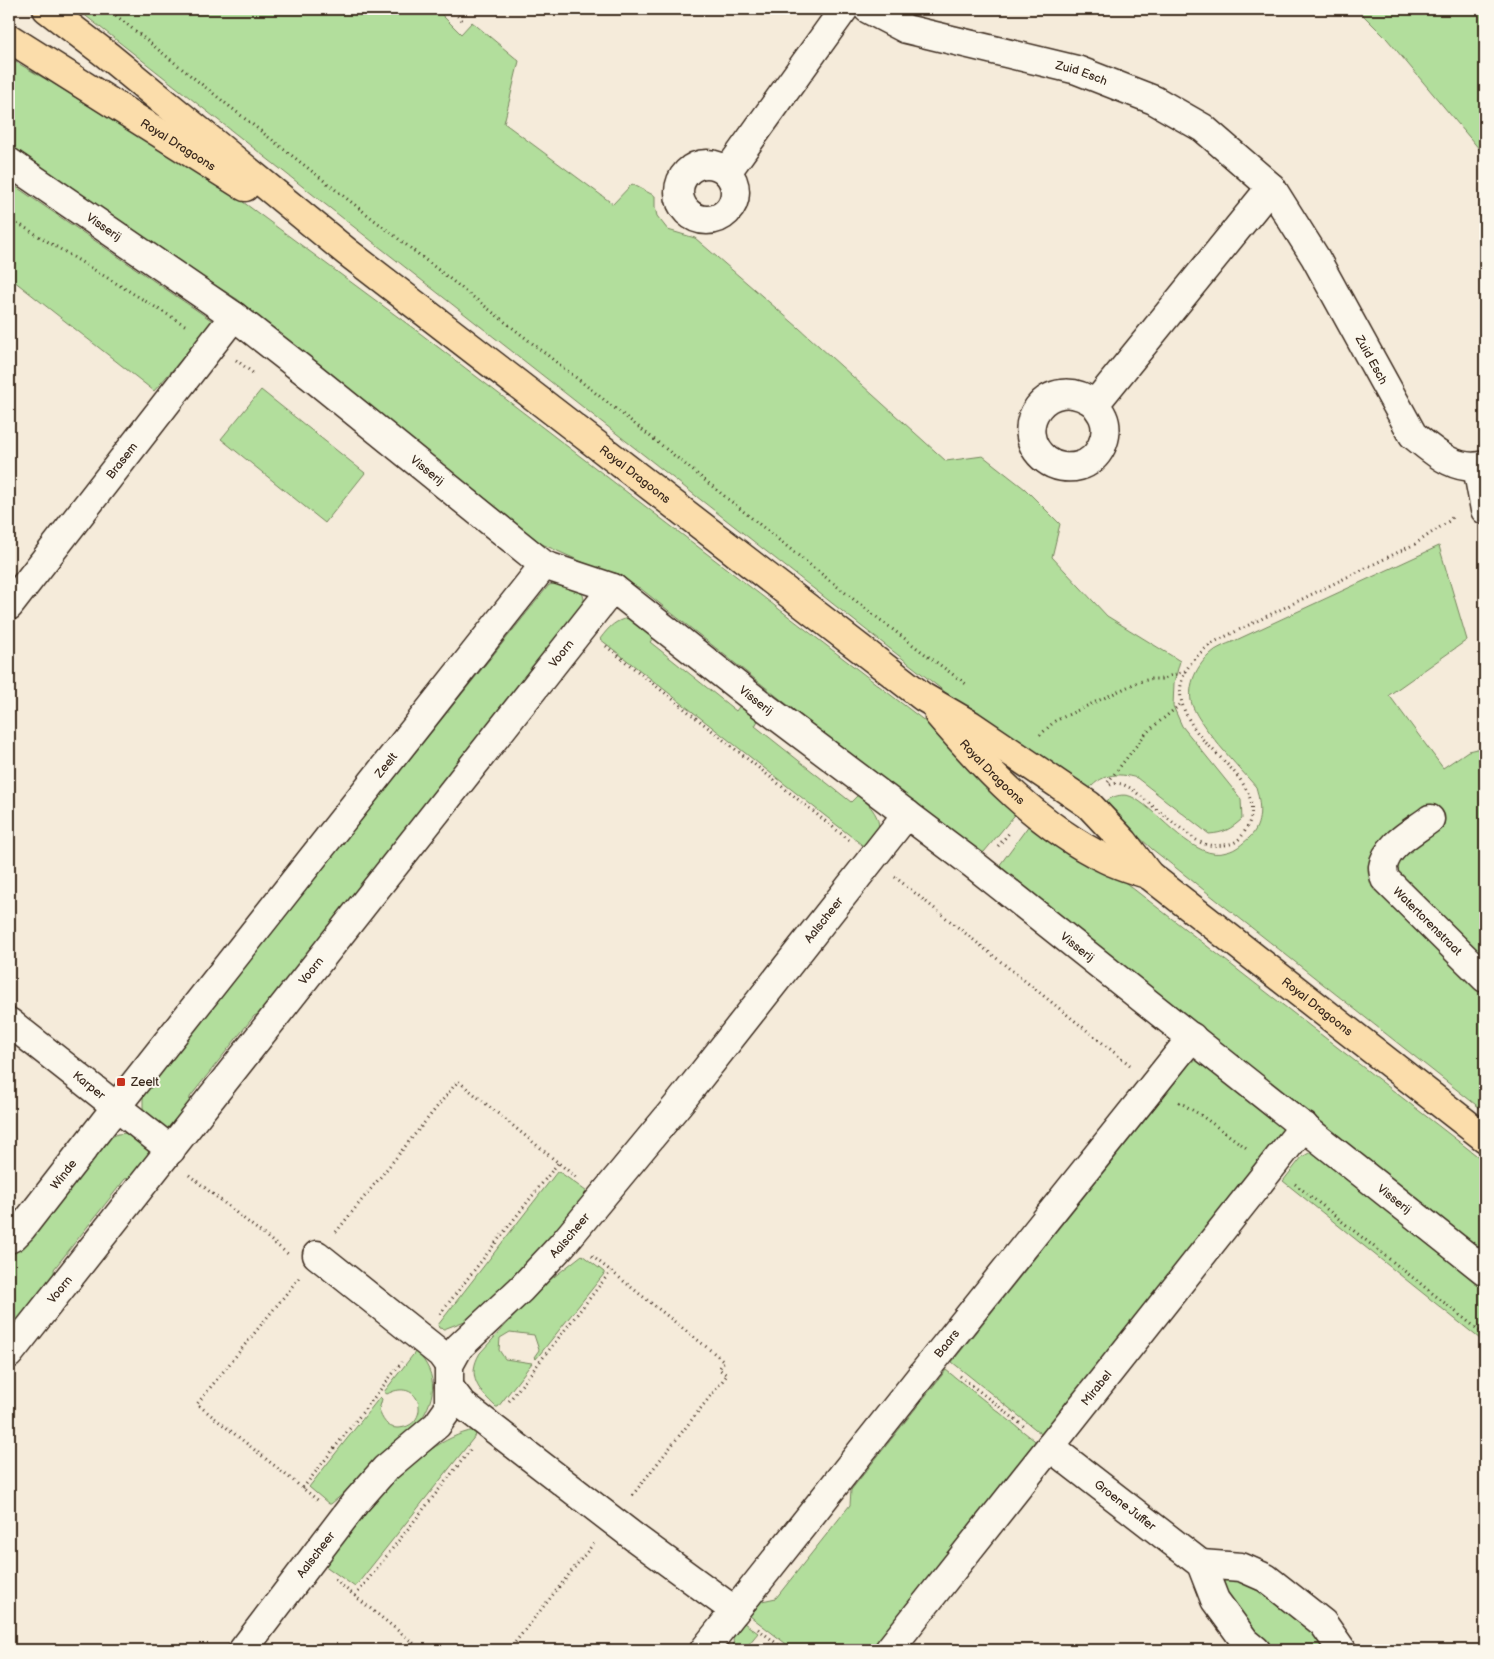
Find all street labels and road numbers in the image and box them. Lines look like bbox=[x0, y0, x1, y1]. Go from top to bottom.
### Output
street label: Zuid Esch bbox=[1053, 57, 1110, 89]
street label: Royal Dragoons bbox=[138, 115, 219, 174]
street label: Visserij bbox=[83, 210, 124, 244]
street label: Zuid Esch bbox=[1352, 332, 1391, 387]
street label: Brasem bbox=[103, 439, 141, 482]
street label: Royal Dragoons bbox=[596, 442, 674, 507]
street label: Visserij bbox=[407, 452, 447, 489]
street label: Voorn bbox=[546, 636, 577, 670]
street label: Visserij bbox=[736, 682, 776, 718]
street label: Royal Dragoons bbox=[956, 736, 1028, 808]
street label: Zeelt bbox=[371, 749, 401, 782]
street label: Watertorenstraat bbox=[1390, 884, 1465, 959]
street label: Aalscheer bbox=[801, 893, 847, 946]
street label: Visserij bbox=[1057, 929, 1098, 965]
street label: Voorn bbox=[296, 954, 327, 988]
street label: Royal Dragoons bbox=[1279, 974, 1356, 1039]
street label: Karper bbox=[70, 1068, 109, 1103]
street label: Winde bbox=[47, 1156, 80, 1192]
street label: Visserij bbox=[1374, 1181, 1415, 1217]
street label: Aalscheer bbox=[546, 1209, 593, 1261]
street label: Voorn bbox=[44, 1273, 75, 1307]
street label: Baars bbox=[931, 1326, 963, 1361]
street label: Mirabel bbox=[1078, 1368, 1115, 1409]
street label: Groene Juffer bbox=[1091, 1477, 1159, 1534]
street label: Aalscheer bbox=[293, 1528, 338, 1581]

